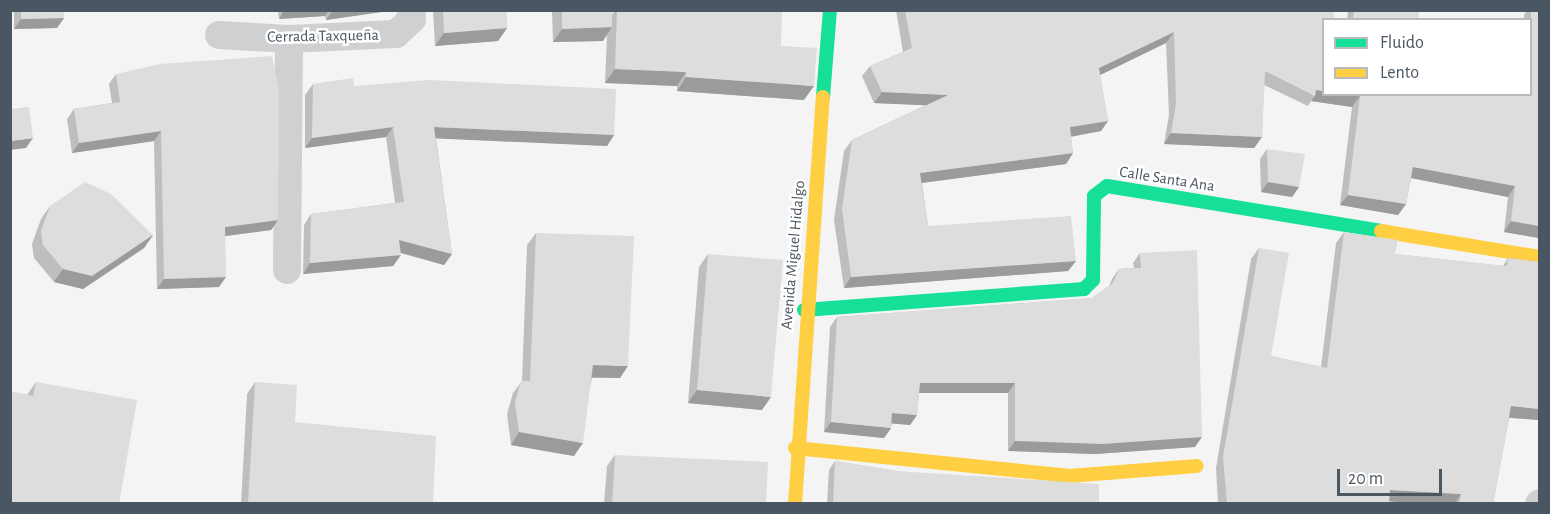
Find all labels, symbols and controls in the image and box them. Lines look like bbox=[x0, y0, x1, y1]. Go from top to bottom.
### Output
legend bbox=[1322, 18, 1532, 96]
street label: Cerrada Taxqueña bbox=[267, 25, 379, 47]
text: Fluido bbox=[1380, 34, 1424, 52]
text: Lento bbox=[1380, 64, 1419, 82]
street label: Calle Santa Ana bbox=[1118, 162, 1216, 196]
street label: Avenida Miguel Hidalgo bbox=[777, 180, 809, 330]
scale bar bbox=[1340, 457, 1445, 495]
text: 20 m bbox=[1348, 470, 1383, 488]

